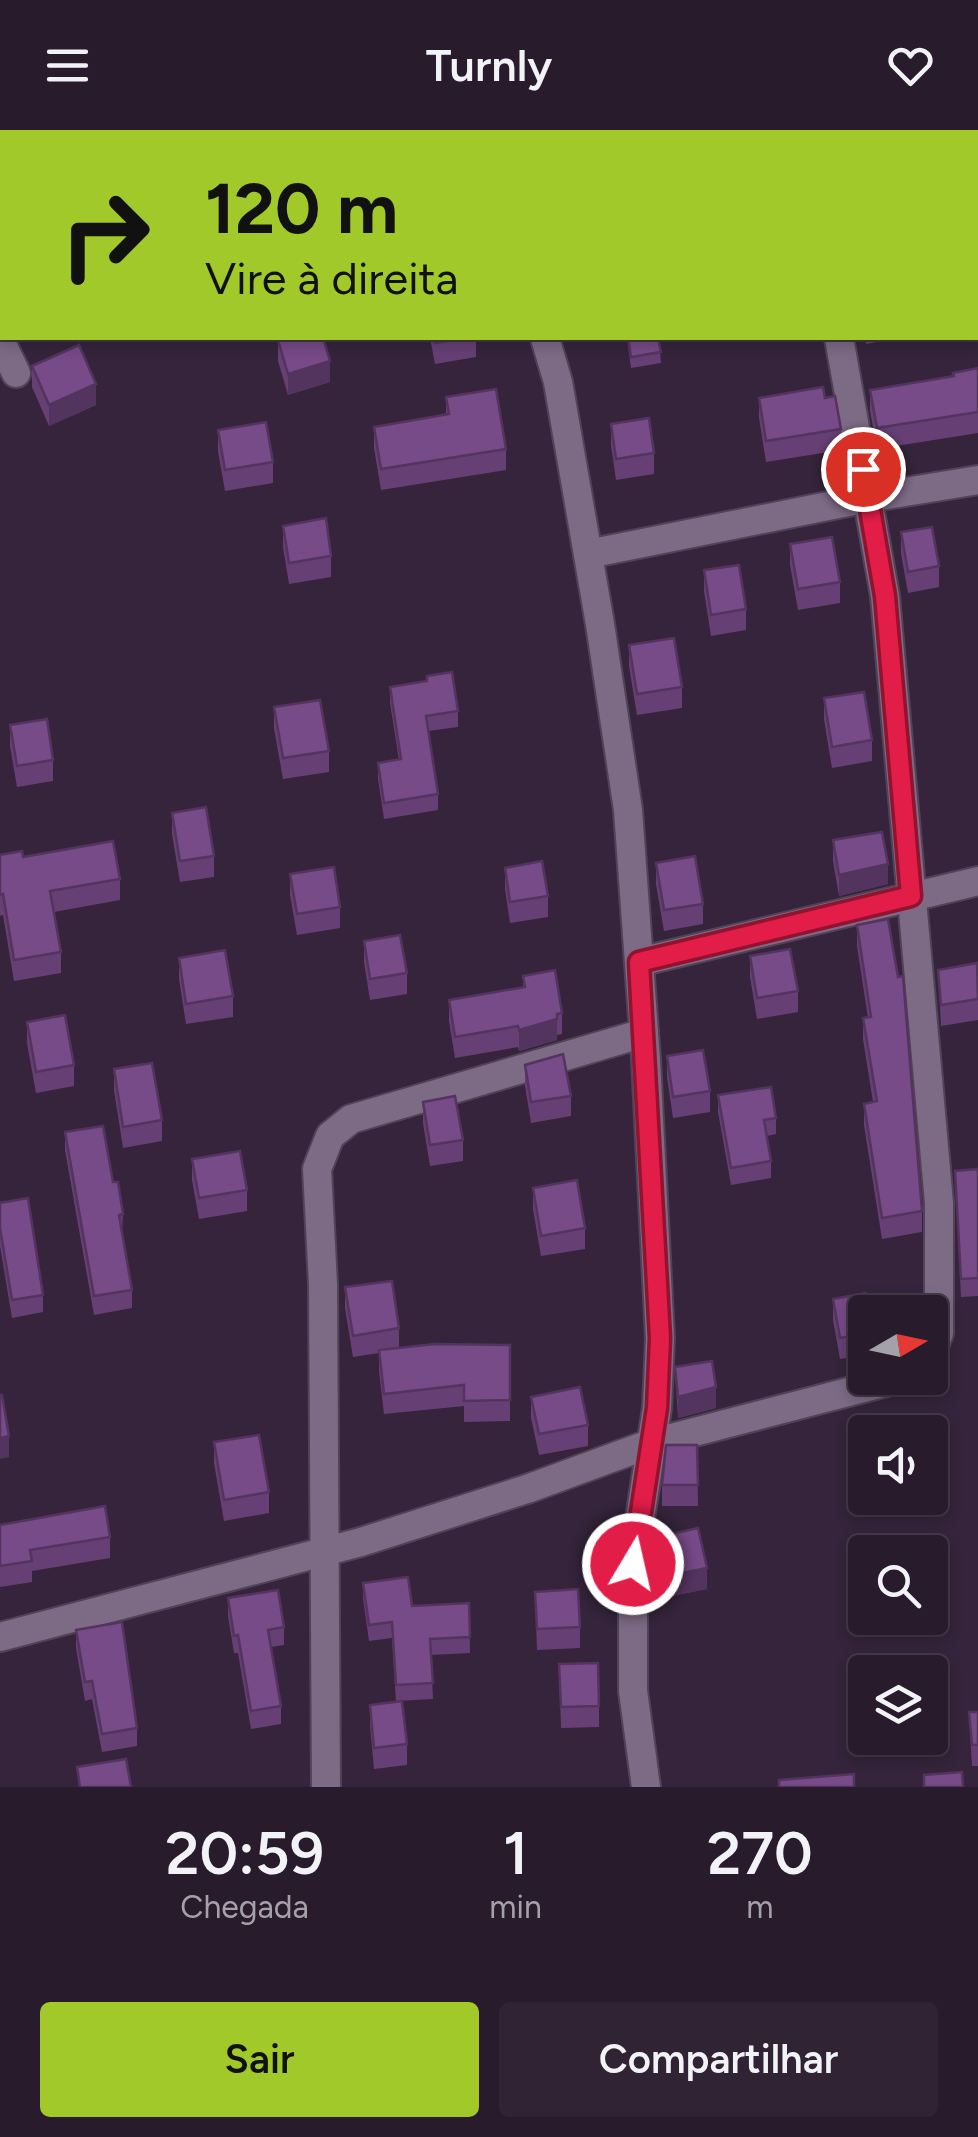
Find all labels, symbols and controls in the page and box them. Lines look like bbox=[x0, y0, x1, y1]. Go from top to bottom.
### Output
icon: menu bbox=[40, 38, 95, 93]
text: Turnly bbox=[426, 38, 552, 92]
icon: heart bbox=[883, 38, 938, 93]
text: 120 m bbox=[205, 166, 398, 251]
icon: right bbox=[40, 170, 170, 300]
text: Vire à direita bbox=[205, 251, 458, 305]
pin bbox=[821, 427, 906, 512]
icon: arrive bbox=[836, 442, 891, 497]
north arrow bbox=[848, 1295, 948, 1395]
map controls bbox=[848, 1295, 948, 1755]
button: sound bbox=[848, 1415, 948, 1515]
position arrow bbox=[581, 1512, 685, 1616]
button: search bbox=[848, 1535, 948, 1635]
button: layers bbox=[848, 1655, 948, 1755]
text: 20:59 bbox=[165, 1817, 324, 1889]
text: 1 bbox=[503, 1817, 528, 1889]
text: 270 bbox=[707, 1817, 813, 1889]
text: Chegada bbox=[180, 1888, 309, 1926]
text: min bbox=[489, 1888, 542, 1926]
text: m bbox=[746, 1888, 774, 1926]
button: Sair bbox=[40, 2002, 479, 2117]
button: Compartilhar bbox=[499, 2002, 938, 2117]

